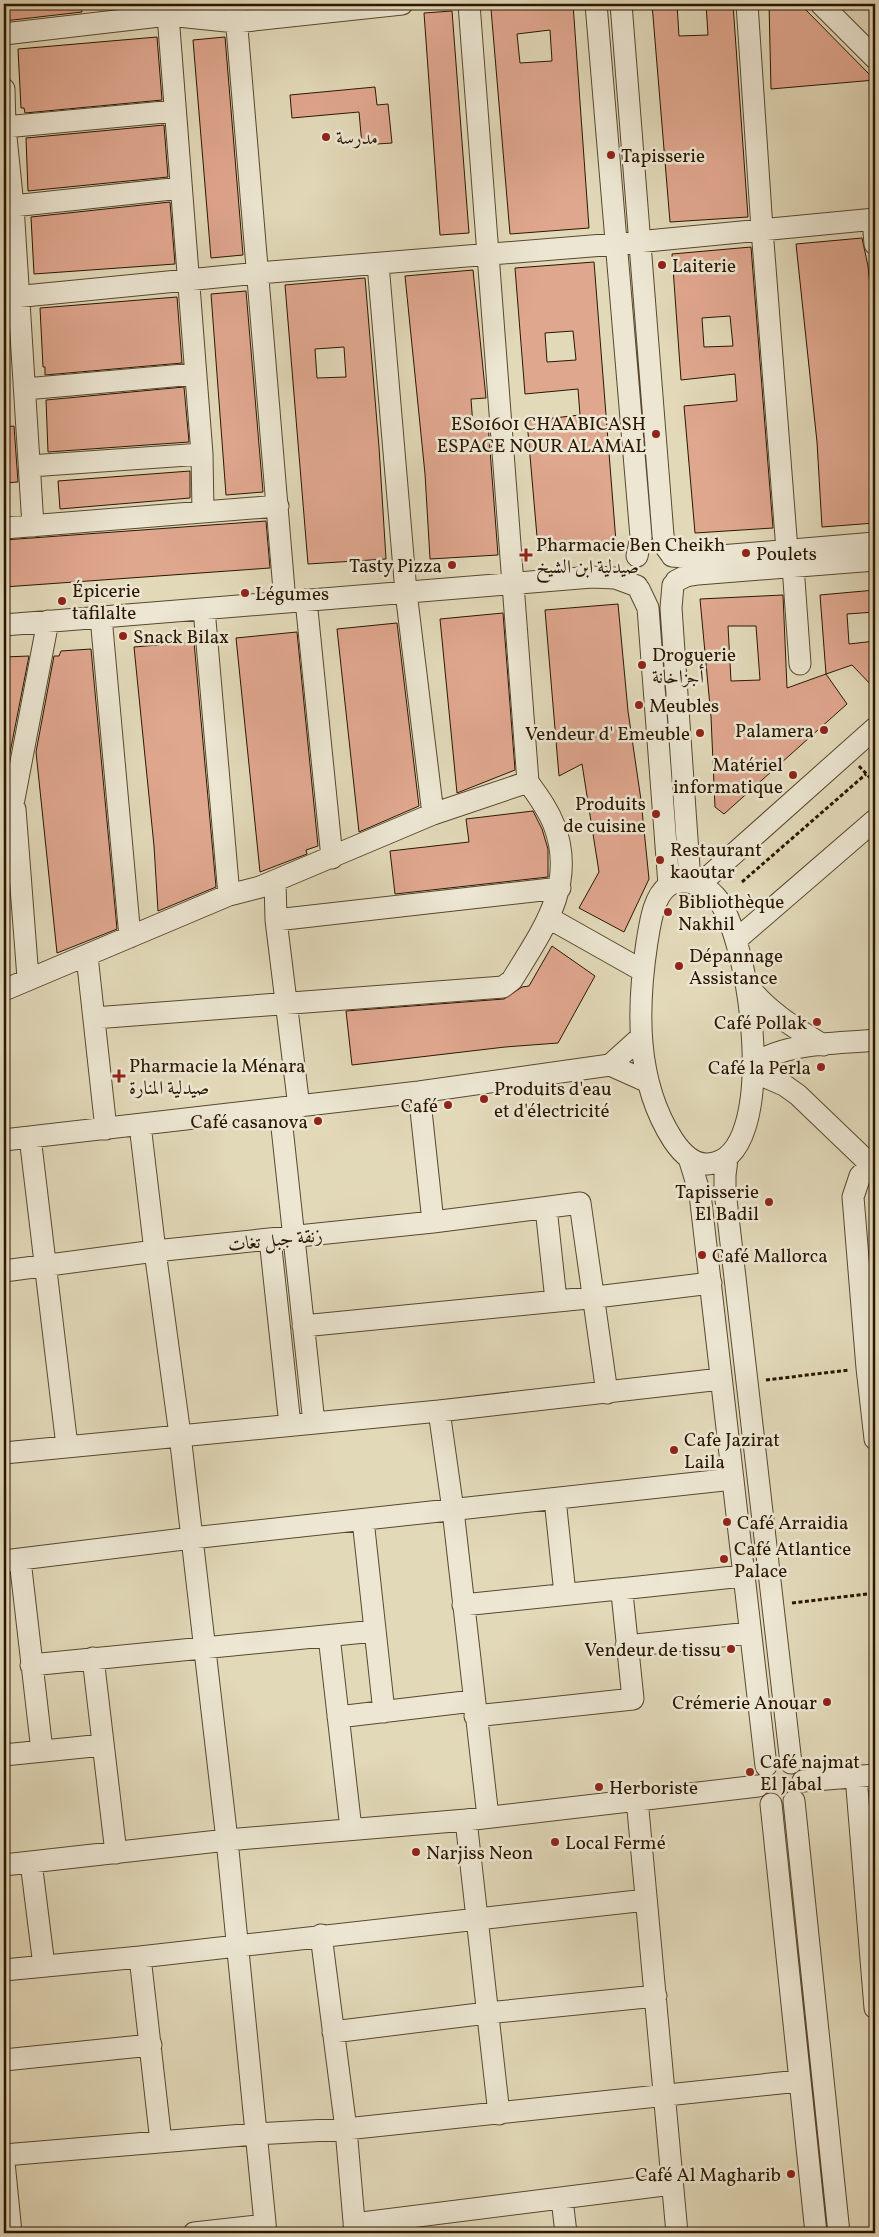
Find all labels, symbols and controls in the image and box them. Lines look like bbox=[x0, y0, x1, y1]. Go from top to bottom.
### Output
place label: مدرسة bbox=[336, 126, 378, 152]
marker: مدرسة bbox=[320, 131, 332, 143]
place label: Tapisserie bbox=[621, 144, 705, 170]
marker: Tapisserie bbox=[605, 149, 617, 161]
place label: Laiterie bbox=[672, 254, 736, 280]
marker: Laiterie bbox=[656, 259, 668, 271]
place label: ES01601 CHAABICASH ESPACE NOUR ALAMAL bbox=[437, 412, 646, 460]
marker: ES01601 CHAABICASH ESPACE NOUR ALAMAL bbox=[650, 428, 662, 440]
place label: Pharmacie Ben Cheikh صيدلية ابن الشيخ bbox=[536, 533, 725, 584]
place label: Poulets bbox=[756, 542, 817, 568]
marker: Poulets bbox=[740, 547, 752, 559]
marker: Pharmacie Ben Cheikh صيدلية ابن الشيخ bbox=[520, 549, 532, 561]
place label: Tasty Pizza bbox=[349, 554, 442, 580]
marker: Tasty Pizza bbox=[446, 559, 458, 571]
place label: Épicerie tafilalte bbox=[72, 579, 140, 627]
place label: Légumes bbox=[255, 582, 329, 608]
marker: Légumes bbox=[239, 587, 251, 599]
marker: Épicerie tafilalte bbox=[56, 595, 68, 607]
place label: Snack Bilax bbox=[133, 625, 229, 651]
marker: Snack Bilax bbox=[117, 630, 129, 642]
place label: Droguerie أجزاخانة bbox=[652, 643, 736, 691]
marker: Droguerie أجزاخانة bbox=[636, 659, 648, 671]
place label: Meubles bbox=[649, 694, 719, 720]
marker: Meubles bbox=[633, 699, 645, 711]
place label: Palamera bbox=[735, 719, 814, 745]
place label: Vendeur d' Emeuble bbox=[525, 722, 690, 748]
marker: Palamera bbox=[818, 724, 830, 736]
marker: Vendeur d' Emeuble bbox=[694, 727, 706, 739]
place label: Matériel informatique bbox=[673, 753, 783, 801]
marker: Matériel informatique bbox=[787, 769, 799, 781]
place label: Produits de cuisine bbox=[563, 792, 646, 840]
marker: Produits de cuisine bbox=[650, 808, 662, 820]
place label: Restaurant kaoutar bbox=[670, 838, 762, 886]
marker: Restaurant kaoutar bbox=[654, 854, 666, 866]
place label: Bibliothèque Nakhil bbox=[678, 890, 784, 938]
marker: Bibliothèque Nakhil bbox=[662, 906, 674, 918]
place label: Dépannage Assistance bbox=[689, 944, 783, 992]
marker: Dépannage Assistance bbox=[673, 960, 685, 972]
place label: Café Pollak bbox=[714, 1011, 807, 1037]
marker: Café Pollak bbox=[811, 1016, 823, 1028]
place label: Pharmacie la Ménara صيدلية المنارة bbox=[129, 1054, 306, 1102]
place label: Café la Perla bbox=[708, 1056, 811, 1082]
marker: Café la Perla bbox=[815, 1061, 827, 1073]
marker: Pharmacie la Ménara صيدلية المنارة bbox=[113, 1070, 125, 1082]
place label: Produits d'eau et d'électricité bbox=[494, 1077, 612, 1125]
marker: Produits d'eau et d'électricité bbox=[478, 1093, 490, 1105]
place label: Café bbox=[401, 1094, 438, 1120]
marker: Café bbox=[442, 1099, 454, 1111]
place label: Café casanova bbox=[191, 1110, 308, 1136]
marker: Café casanova bbox=[312, 1115, 324, 1127]
place label: Tapisserie El Badil bbox=[675, 1180, 759, 1228]
marker: Tapisserie El Badil bbox=[763, 1196, 775, 1208]
street label: زنقة جبل تغات bbox=[227, 1223, 324, 1259]
place label: Café Mallorca bbox=[712, 1244, 828, 1270]
marker: Café Mallorca bbox=[696, 1249, 708, 1261]
place label: Cafe Jazirat Laila bbox=[684, 1428, 780, 1476]
marker: Cafe Jazirat Laila bbox=[668, 1444, 680, 1456]
place label: Café Arraidia bbox=[737, 1511, 849, 1537]
marker: Café Arraidia bbox=[721, 1516, 733, 1528]
place label: Café Atlantice Palace bbox=[734, 1537, 851, 1585]
marker: Café Atlantice Palace bbox=[718, 1553, 730, 1565]
place label: Vendeur de tissu bbox=[584, 1638, 721, 1664]
marker: Vendeur de tissu bbox=[725, 1643, 737, 1655]
place label: Crémerie Anouar bbox=[672, 1691, 817, 1717]
marker: Crémerie Anouar bbox=[821, 1696, 833, 1708]
place label: Café najmat El Jabal bbox=[760, 1750, 860, 1798]
marker: Café najmat El Jabal bbox=[744, 1766, 756, 1778]
place label: Herboriste bbox=[609, 1776, 698, 1802]
marker: Herboriste bbox=[593, 1781, 605, 1793]
place label: Local Fermé bbox=[565, 1831, 666, 1857]
marker: Local Fermé bbox=[549, 1836, 561, 1848]
place label: Narjiss Neon bbox=[426, 1841, 533, 1867]
marker: Narjiss Neon bbox=[410, 1846, 422, 1858]
place label: Café Al Magharib bbox=[635, 2163, 781, 2189]
marker: Café Al Magharib bbox=[785, 2168, 797, 2180]

